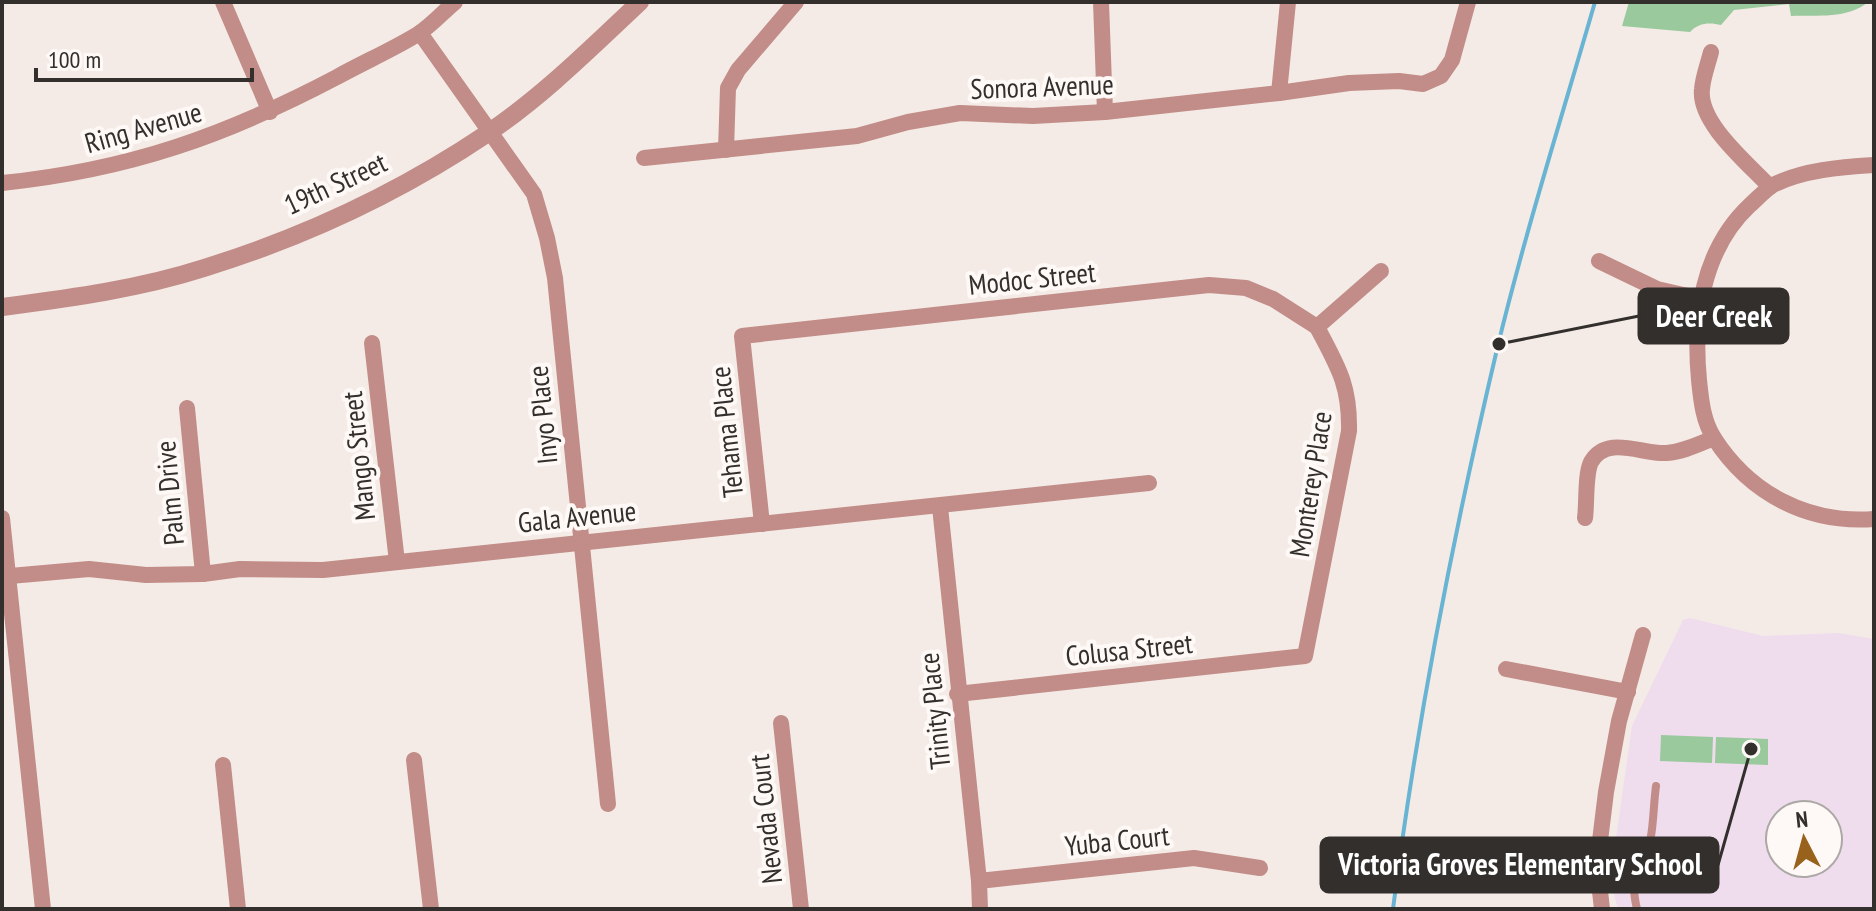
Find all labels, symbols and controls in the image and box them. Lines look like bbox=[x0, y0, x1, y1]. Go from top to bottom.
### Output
scale bar bbox=[36, 32, 252, 82]
text: 100 m bbox=[48, 44, 101, 75]
street label: Sonora Avenue bbox=[970, 65, 1114, 107]
street label: Ring Avenue bbox=[80, 93, 206, 161]
street label: 19th Street bbox=[278, 143, 393, 223]
street label: Modoc Street bbox=[967, 253, 1098, 303]
callout: Deer Creek bbox=[1639, 289, 1788, 343]
text: Deer Creek bbox=[1656, 296, 1773, 335]
street label: Inyo Place bbox=[518, 364, 566, 466]
street label: Tehama Place bbox=[701, 365, 751, 499]
street label: Mango Street bbox=[333, 389, 383, 522]
street label: Monterey Place bbox=[1280, 408, 1340, 560]
street label: Palm Drive bbox=[146, 439, 192, 547]
street label: Gala Avenue bbox=[516, 491, 638, 541]
street label: Colusa Street bbox=[1064, 624, 1195, 674]
street label: Trinity Place bbox=[909, 651, 959, 771]
street label: Nevada Court bbox=[740, 752, 790, 885]
north arrow bbox=[1764, 799, 1844, 879]
text: N bbox=[1795, 805, 1809, 834]
street label: Yuba Court bbox=[1063, 816, 1171, 864]
callout: Victoria Groves Elementary School bbox=[1321, 838, 1718, 892]
text: Victoria Groves Elementary School bbox=[1337, 844, 1703, 883]

